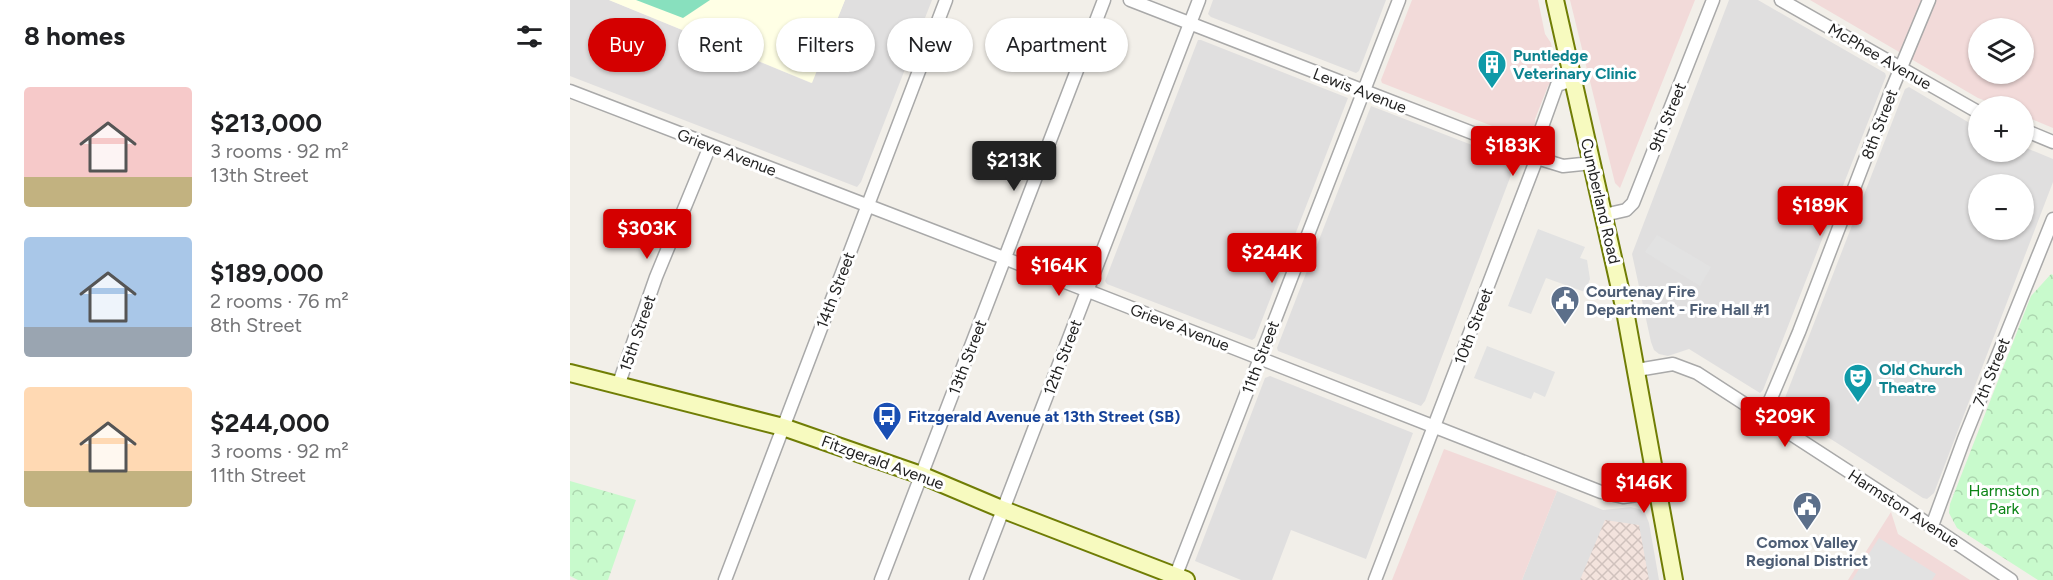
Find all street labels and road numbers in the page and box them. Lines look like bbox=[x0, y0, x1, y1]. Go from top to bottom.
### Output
street label: McPhee Avenue bbox=[1825, 19, 1935, 94]
street label: Lewis Avenue bbox=[1310, 64, 1409, 117]
street label: 9th Street bbox=[1645, 80, 1690, 154]
street label: 8th Street bbox=[1857, 86, 1902, 162]
street label: Grieve Avenue bbox=[675, 125, 779, 180]
street label: Cumberland Road bbox=[1577, 136, 1624, 266]
street label: 14th Street bbox=[812, 249, 859, 331]
street label: 10th Street bbox=[1450, 285, 1497, 367]
street label: 15th Street bbox=[616, 292, 659, 374]
street label: Grieve Avenue bbox=[1128, 300, 1232, 355]
street label: 13th Street bbox=[944, 317, 990, 397]
street label: 12th Street bbox=[1039, 317, 1086, 398]
street label: 11th Street bbox=[1238, 318, 1283, 397]
street label: 7th Street bbox=[1969, 335, 2014, 409]
street label: Fitzgerald Avenue bbox=[819, 431, 947, 494]
street label: Harmston Avenue bbox=[1844, 465, 1963, 552]

